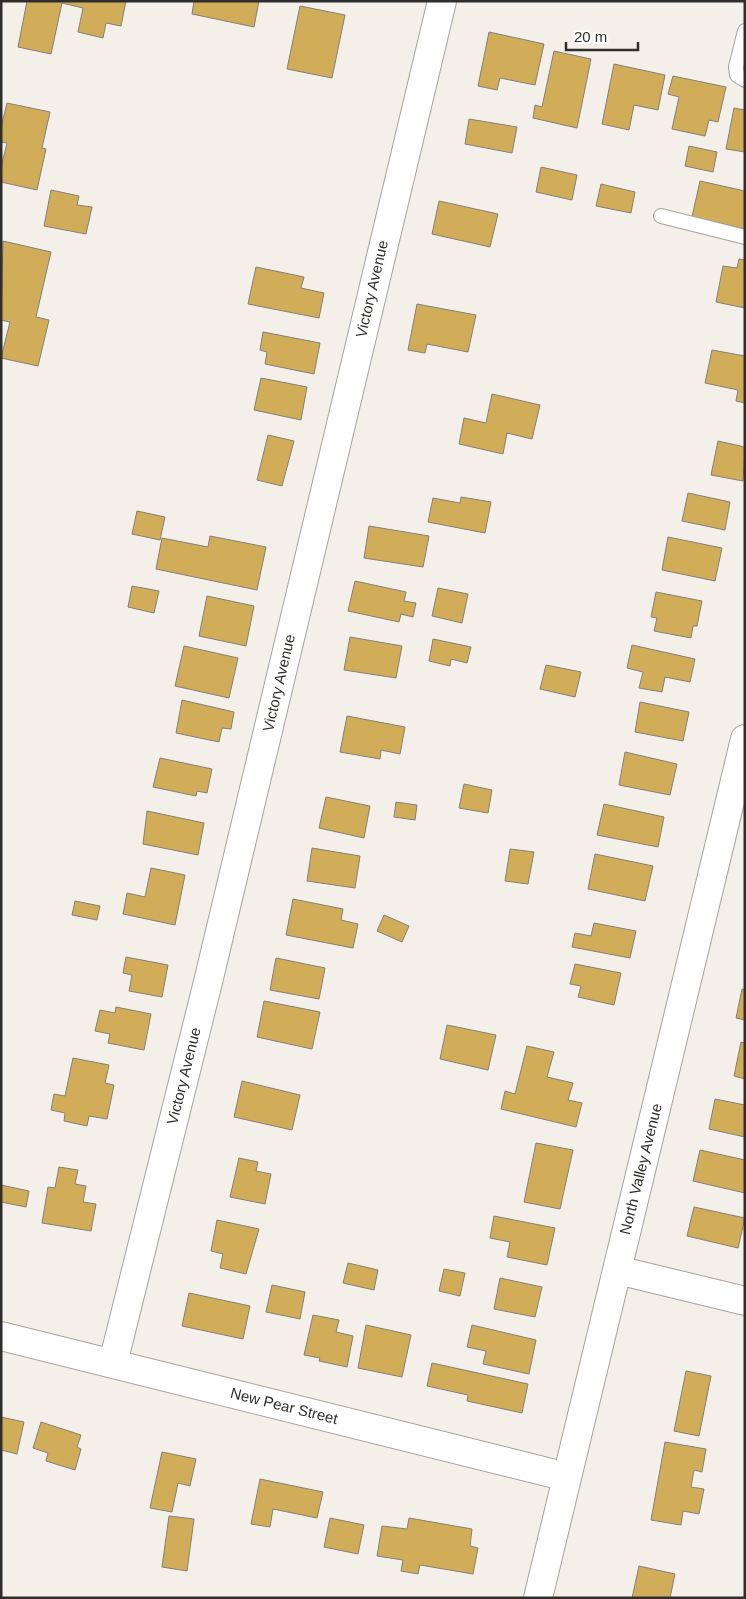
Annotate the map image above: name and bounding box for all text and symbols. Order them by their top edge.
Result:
scale bar [566,20,638,52]
text: 20 m [574,28,607,45]
street label: Victory Avenue [352,238,391,339]
street label: Victory Avenue [259,632,298,733]
street label: Victory Avenue [163,1026,204,1126]
street label: North Valley Avenue [616,1102,665,1236]
street label: New Pear Street [229,1384,340,1427]

